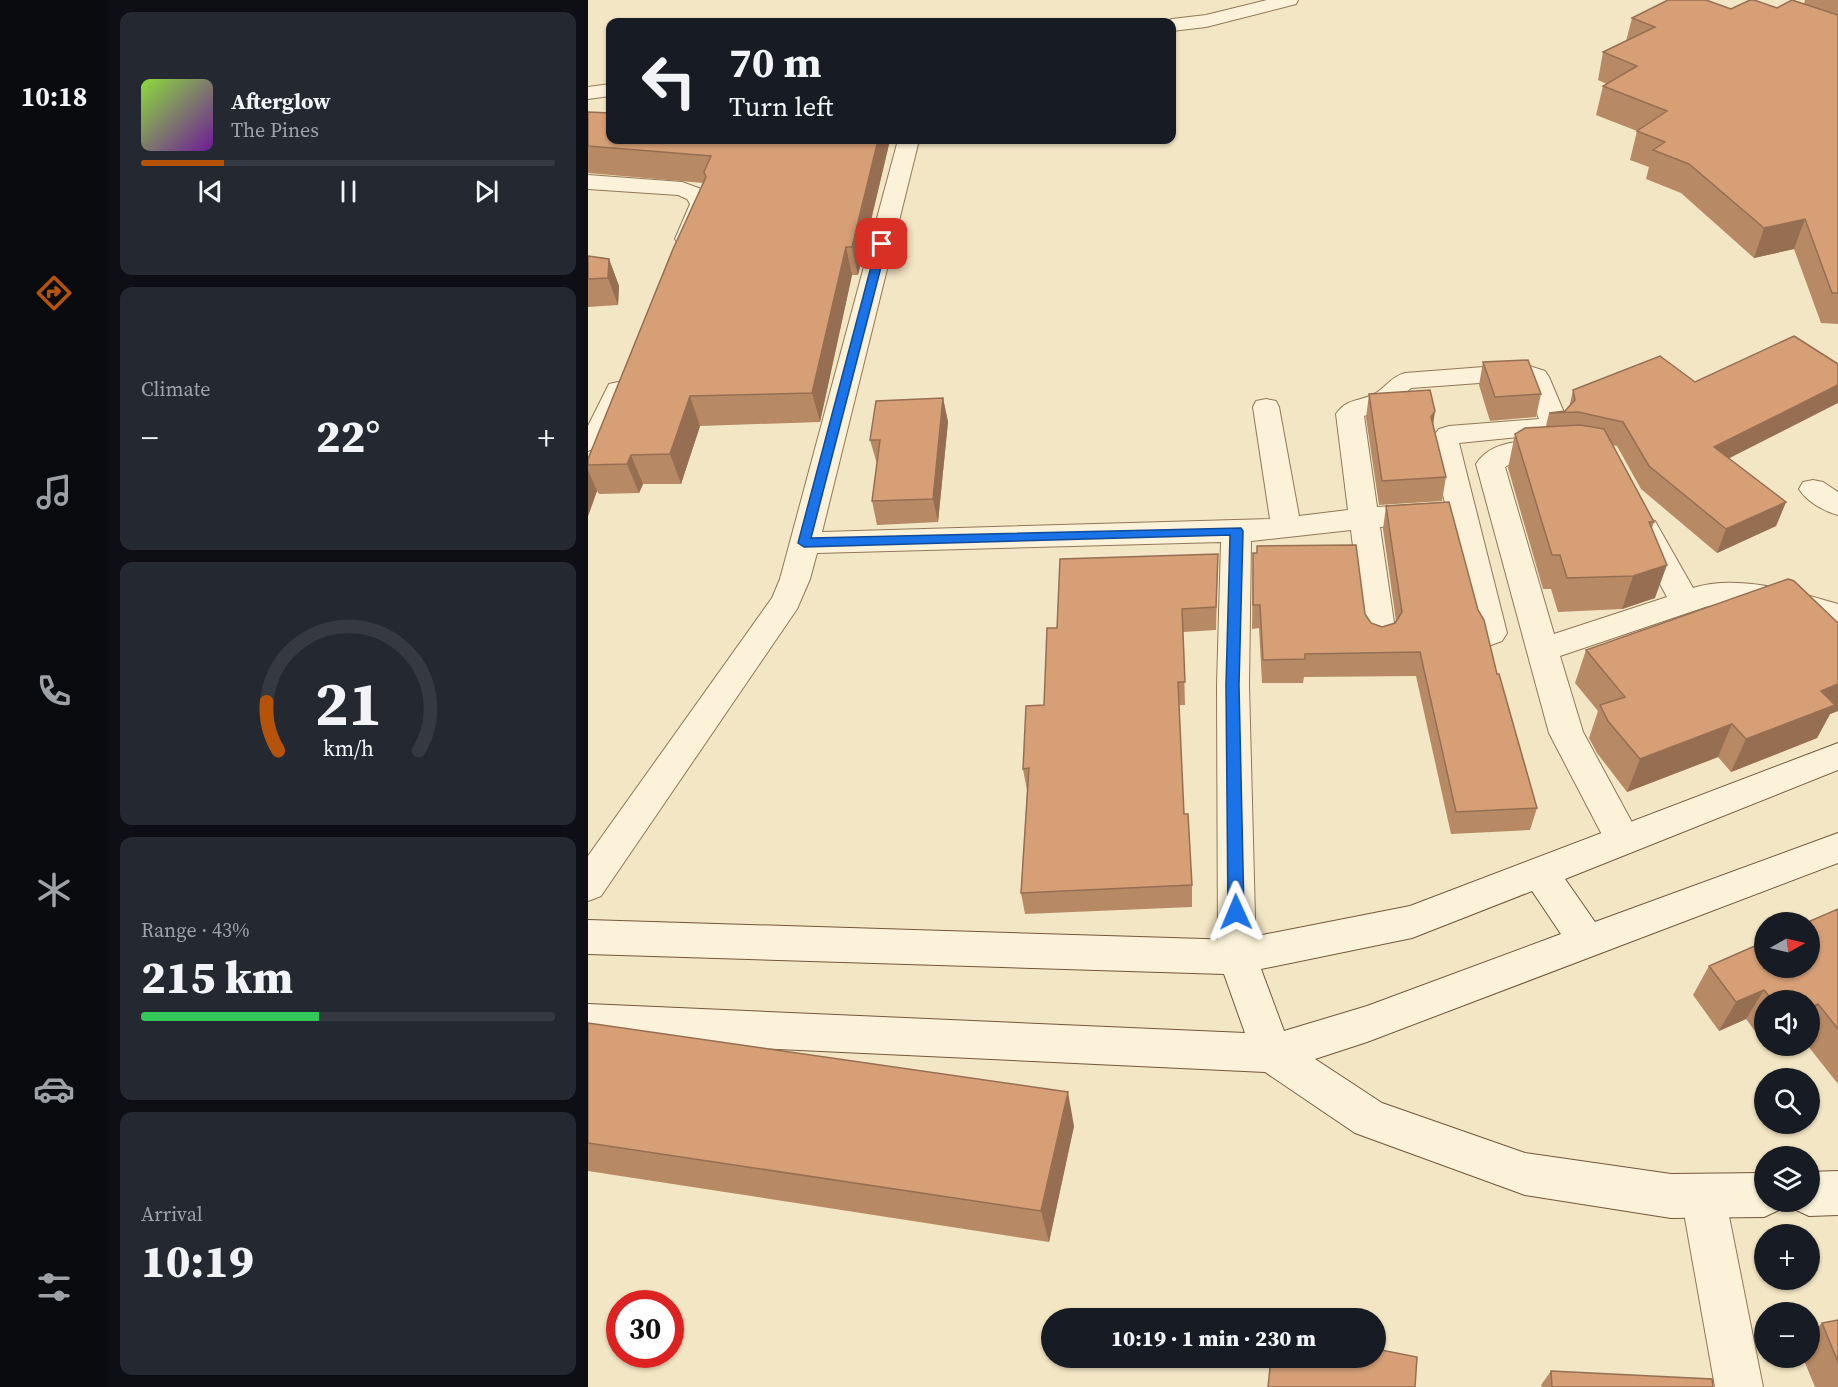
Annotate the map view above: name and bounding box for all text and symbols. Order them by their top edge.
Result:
text: 70 m [729,33,822,91]
icon: left [630,42,708,120]
text: 10:18 [21,78,87,115]
text: Afterglow [231,86,331,116]
text: Turn left [729,88,833,125]
text: The Pines [231,116,319,144]
icon: previous [194,175,227,208]
icon: pause [332,175,365,208]
icon: next [470,175,503,208]
pin [856,218,907,269]
icon: arrive [865,227,898,260]
icon: directions [33,272,75,314]
text: Climate [141,375,210,403]
text: 22° [316,405,380,467]
text: − [141,415,159,460]
text: + [537,415,555,460]
icon: music [33,471,75,513]
text: 21 [314,660,382,746]
icon: phone [33,670,75,712]
text: km/h [322,734,374,763]
icon: climate [33,869,75,911]
position arrow [1204,880,1268,944]
north arrow [1754,912,1820,978]
map controls [1754,912,1820,1368]
text: Range · 43% [141,916,250,944]
text: 215 km [141,946,293,1008]
button: sound [1754,990,1820,1056]
icon: car [33,1068,75,1110]
button: search [1754,1068,1820,1134]
button: layers [1754,1146,1820,1212]
text: Arrival [141,1200,203,1228]
button: + [1754,1224,1820,1290]
text: 10:19 [141,1230,254,1292]
icon: filters [33,1266,75,1308]
speed limit sign: 30 [606,1290,684,1368]
button: − [1754,1302,1820,1368]
text: 10:19 · 1 min · 230 m [1111,1323,1316,1353]

